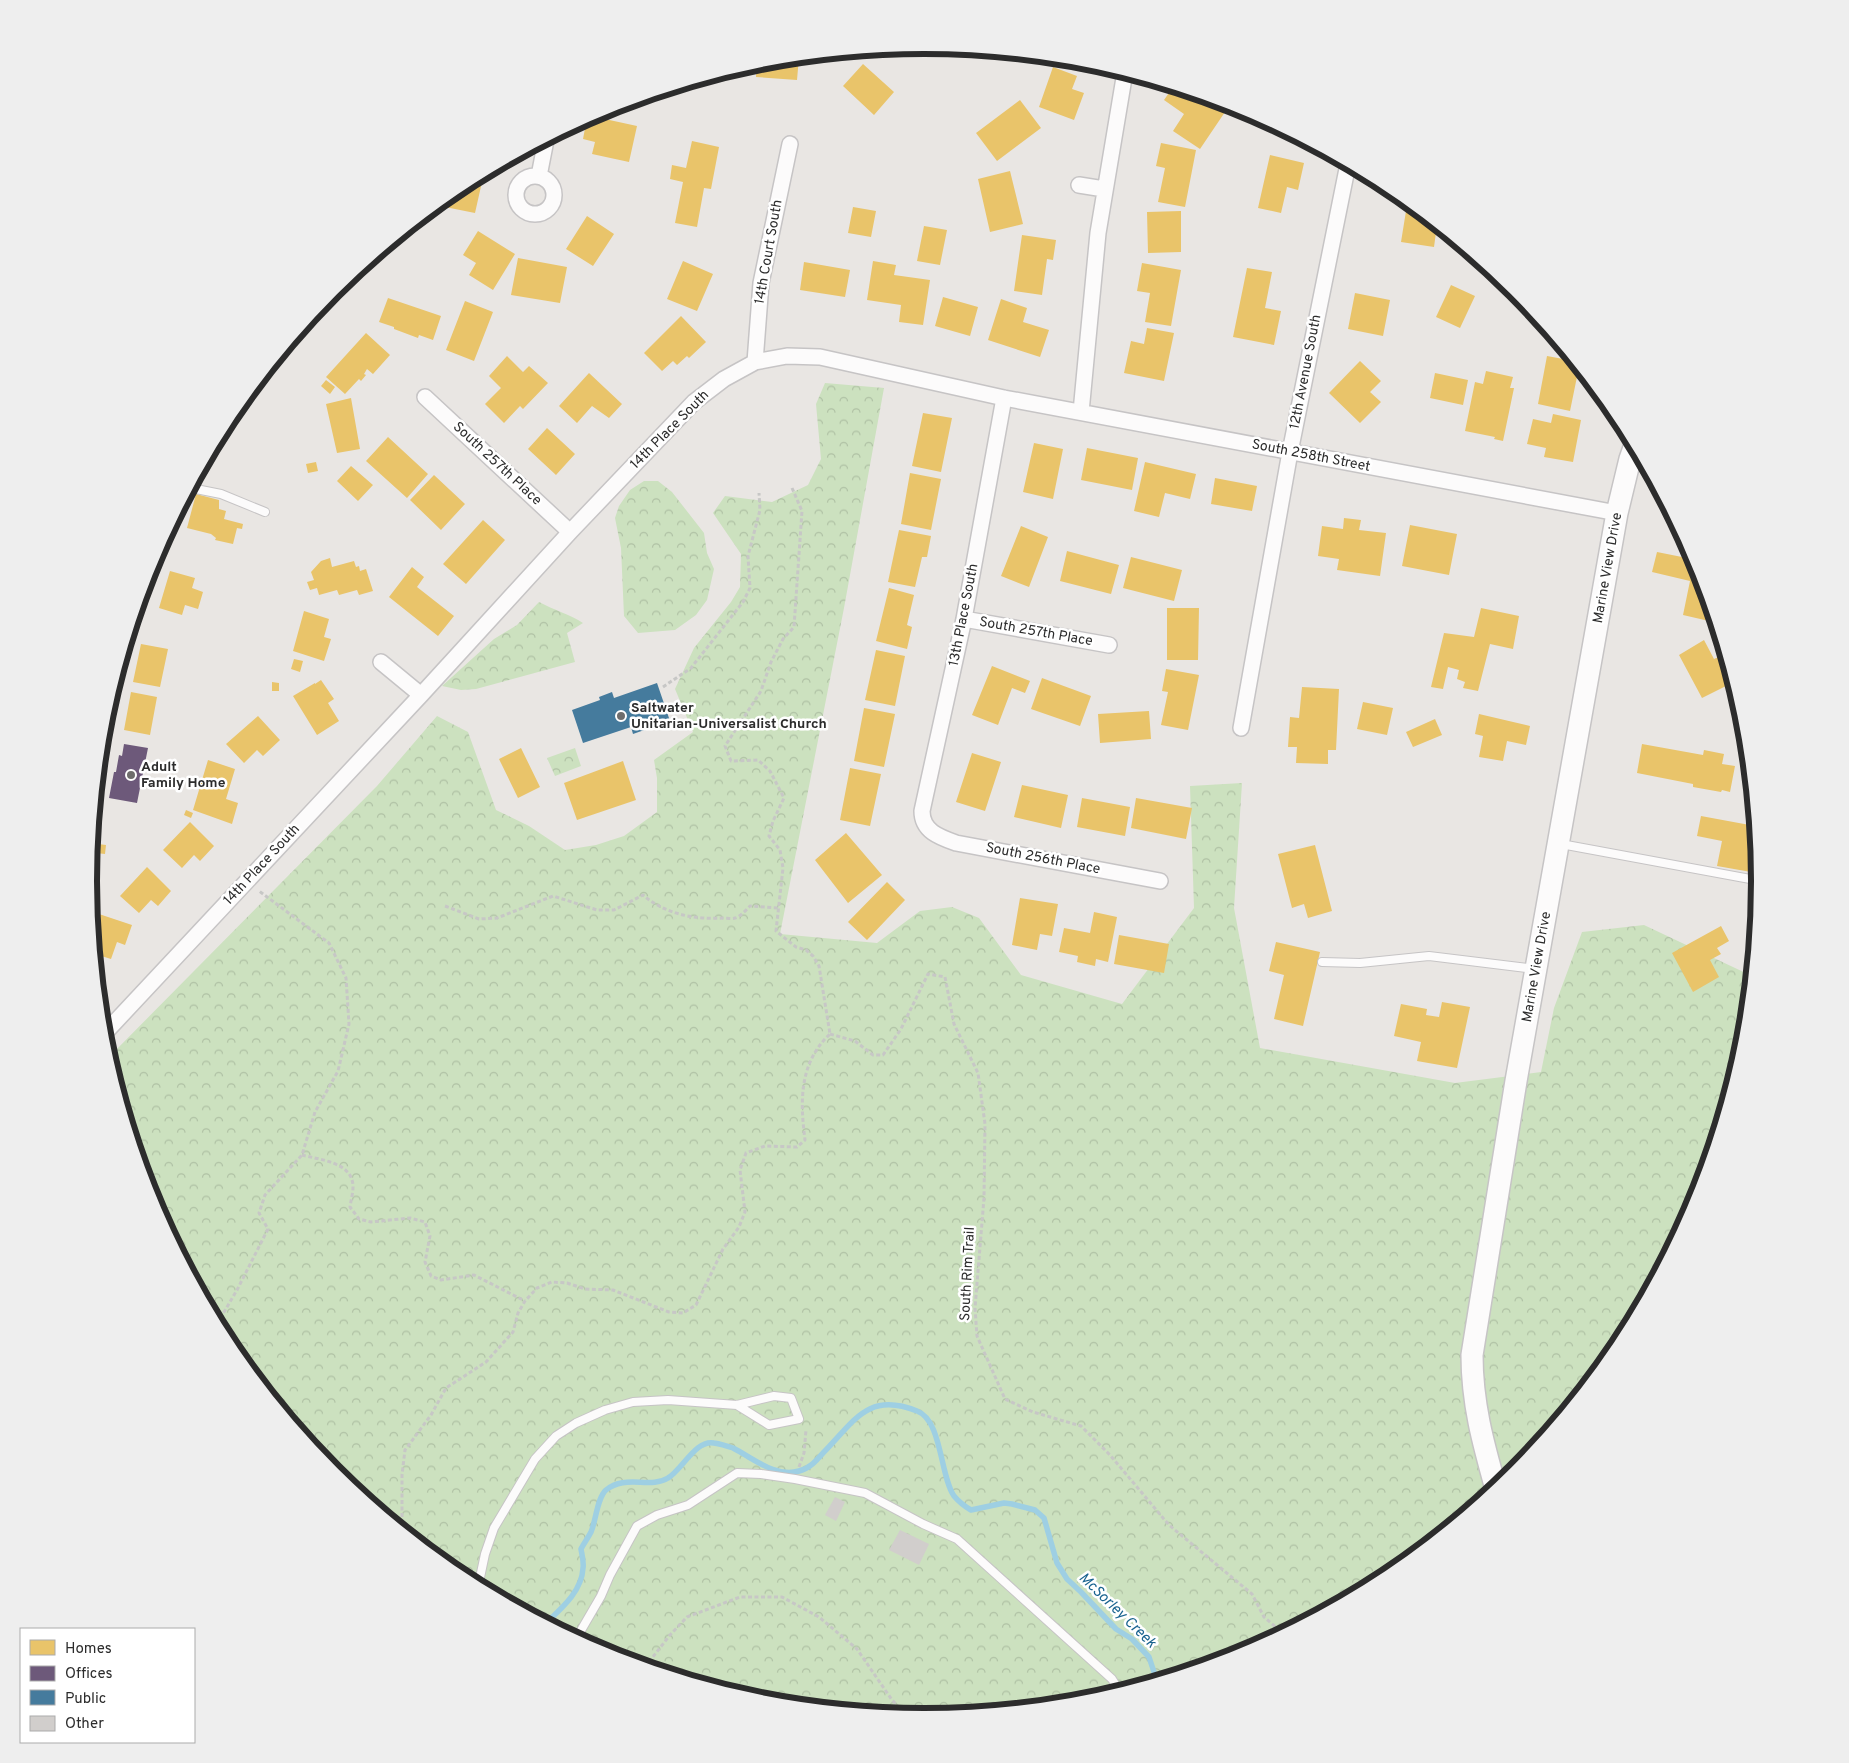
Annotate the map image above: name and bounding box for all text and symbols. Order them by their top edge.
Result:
street label: 14th Court South [751,198,787,306]
street label: 12th Avenue South [1287,313,1325,431]
street label: 14th Place South [627,387,713,473]
street label: South 257th Place [449,419,545,509]
street label: South 258th Street [1250,436,1372,476]
street label: Marine View Drive [1590,511,1626,625]
street label: 13th Place South [946,562,982,668]
street label: South 257th Place [978,614,1094,650]
place label: Saltwater Unitarian-Universalist Church [631,700,827,733]
marker: Saltwater Unitarian-Universalist Church [615,710,627,722]
place label: Adult Family Home [141,759,226,792]
marker: Adult Family Home [125,769,137,781]
street label: 14th Place South [220,821,304,909]
street label: South 256th Place [984,840,1102,878]
street label: Marine View Drive [1519,910,1555,1024]
street label: South Rim Trail [957,1227,979,1321]
water label: McSorley Creek [1074,1569,1160,1653]
legend [20,1628,195,1743]
text: Homes [65,1640,112,1659]
text: Offices [65,1665,112,1684]
text: Public [65,1690,106,1709]
text: Other [65,1715,104,1734]

